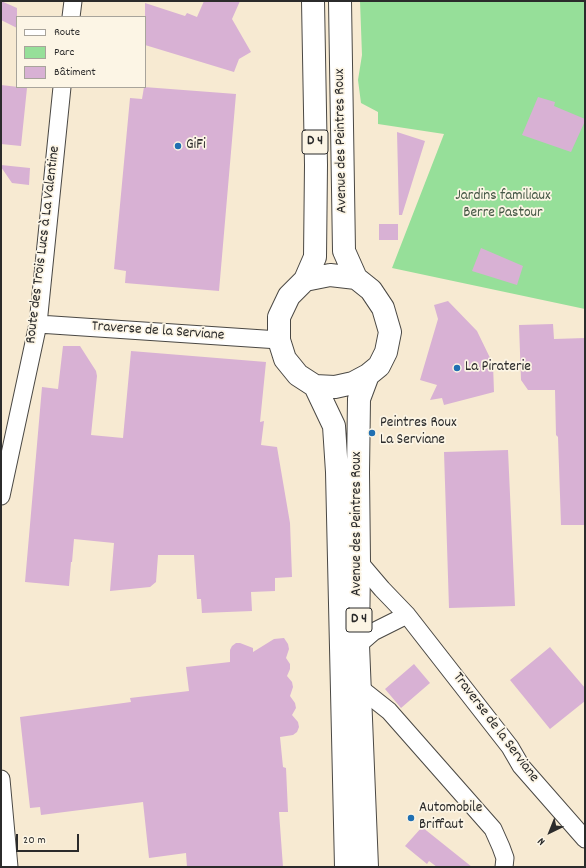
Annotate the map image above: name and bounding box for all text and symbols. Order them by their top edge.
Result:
legend [16,16,146,88]
text: Route [54,24,80,41]
text: Parc [54,44,74,61]
text: Bâtiment [54,64,96,81]
street label: Avenue des Peintres Roux [332,69,352,213]
road number: D 4 [302,130,328,154]
place label: GiFi [186,137,206,155]
marker: GiFi [173,141,183,151]
street label: Route des Trois Lucs à La Valentine [23,145,65,345]
park label: Jardins familiaux Berre Pastour [455,188,551,223]
street label: Traverse de la Serviane [91,318,225,346]
place label: La Piraterie [465,359,531,377]
marker: La Piraterie [452,363,462,373]
place label: Peintres Roux La Serviane [380,415,457,450]
marker: Peintres Roux La Serviane [367,428,377,438]
street label: Avenue des Peintres Roux [349,452,367,596]
road number: D 4 [346,608,372,632]
street label: Traverse de la Serviane [448,670,542,786]
place label: Automobile Briffaut [419,800,482,835]
north arrow [530,812,570,852]
marker: Automobile Briffaut [406,813,416,823]
scale bar [18,826,81,852]
text: 20 m [23,832,46,849]
text: N [534,833,549,848]

